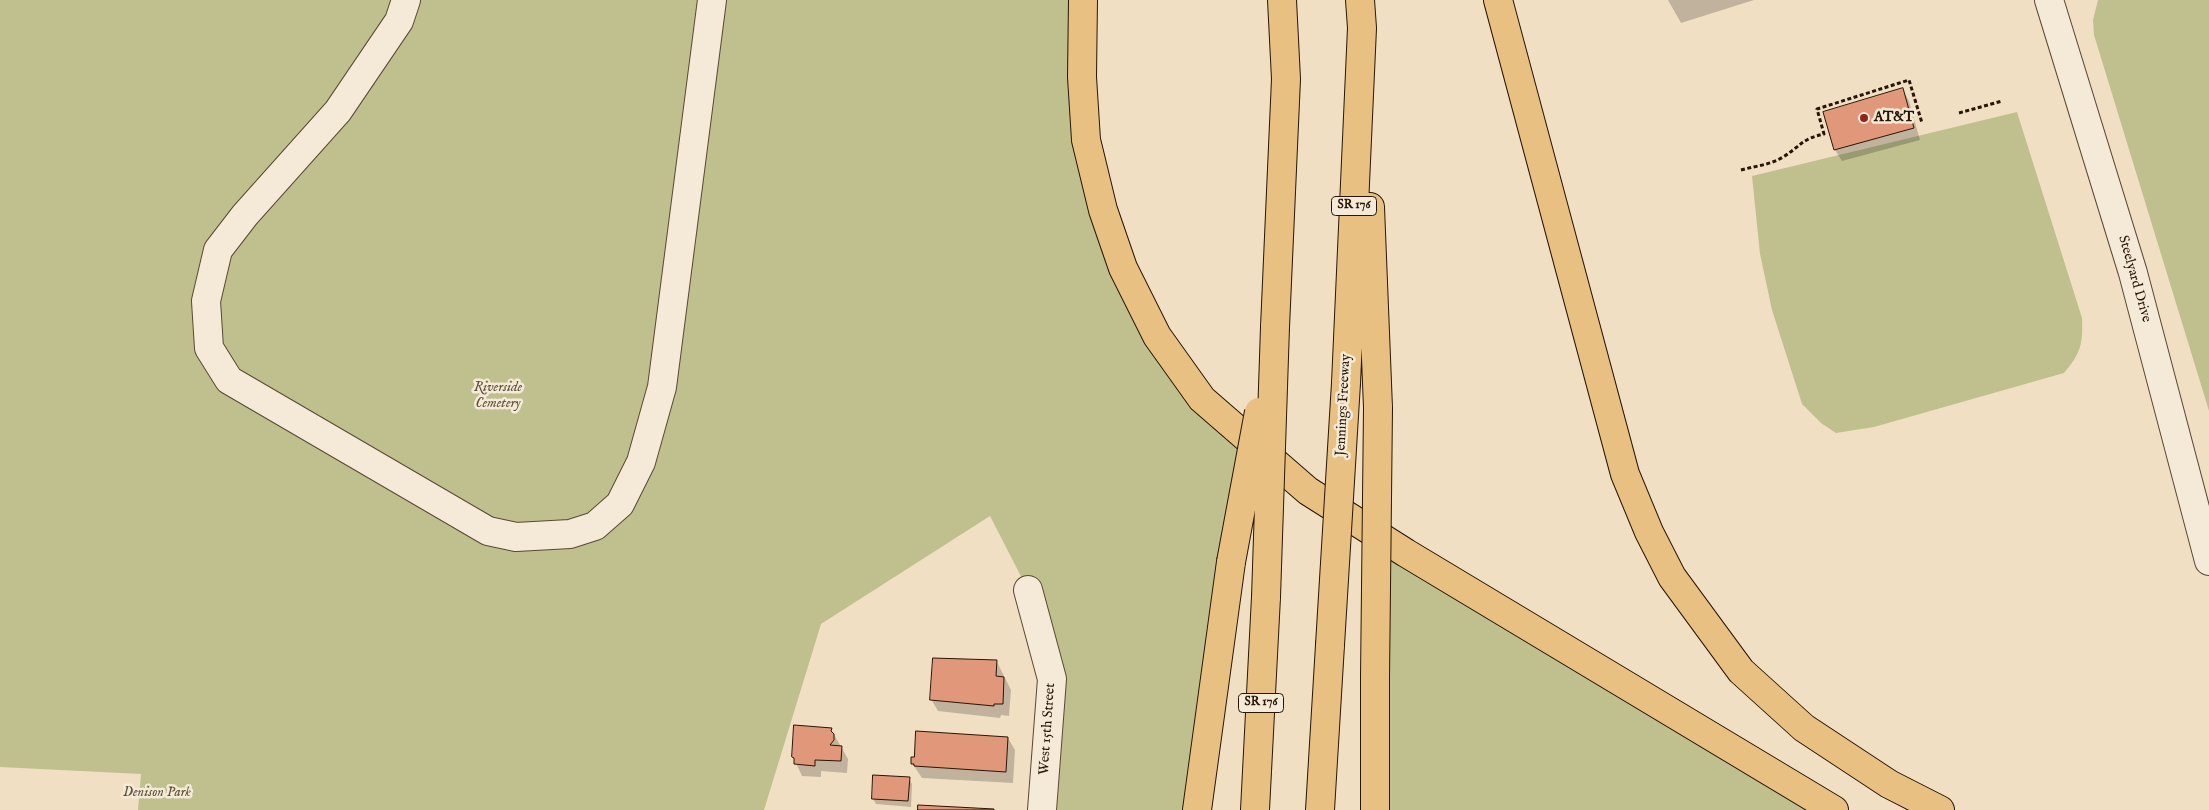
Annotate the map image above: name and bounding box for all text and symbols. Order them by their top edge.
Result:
place label: AT&T [1874,110,1914,126]
marker: AT&T [1858,112,1870,124]
road number: SR 176 [1332,197,1376,216]
street label: Steelyard Drive [2114,234,2154,324]
street label: Jennings Freeway [1333,354,1355,456]
park label: Riverside Cemetery [474,380,522,412]
street label: West 15th Street [1036,682,1060,776]
road number: SR 176 [1238,694,1284,712]
park label: Denison Park [123,785,191,801]

